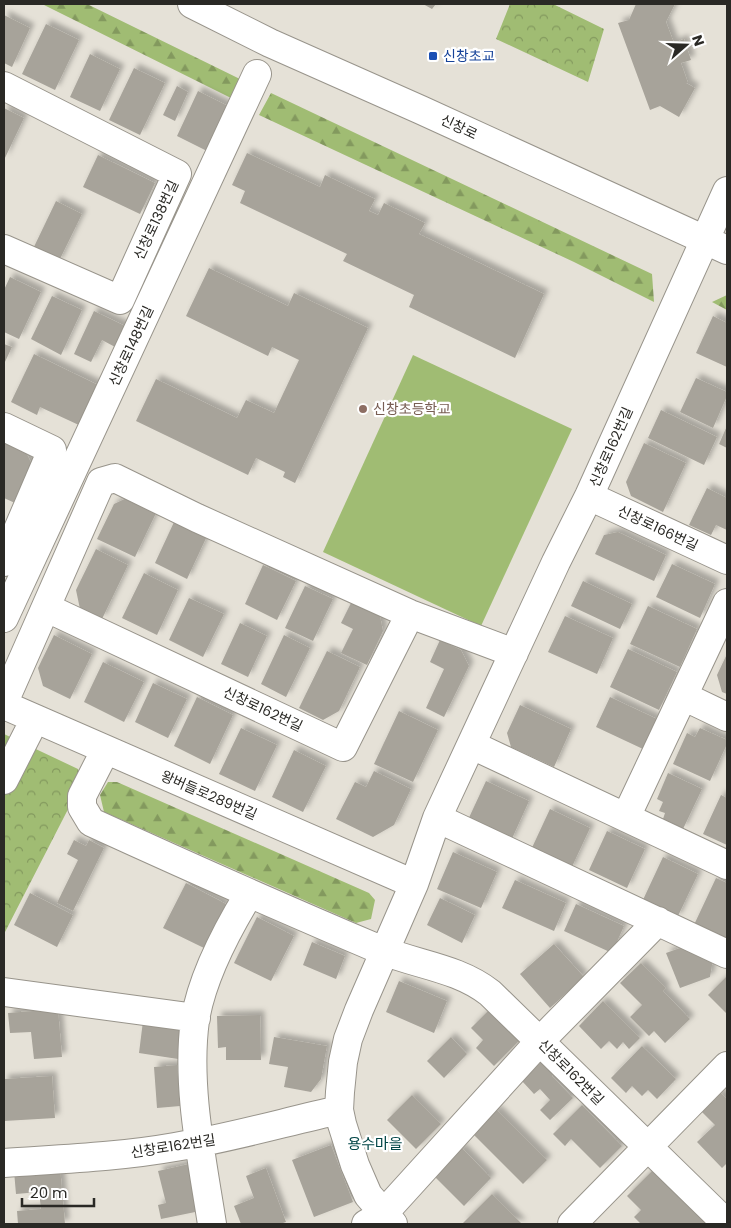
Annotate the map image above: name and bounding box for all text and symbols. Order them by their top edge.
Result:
north arrow [661,20,711,70]
text: N [687,32,709,49]
place label: 신창초교 [443,46,495,66]
marker: 신창초교 [427,50,439,62]
street label: 신창로 [437,110,481,144]
street label: 신창로138번길 [129,177,183,263]
street label: 신창로148번길 [104,303,158,389]
place label: 신창초등학교 [373,399,450,419]
marker: 신창초등학교 [357,403,369,415]
street label: 신창로162번길 [584,404,638,490]
street label: 신창로166번길 [614,501,702,555]
street label: 신창로162번길 [220,682,306,736]
street label: 왕버들로289번길 [158,766,260,824]
street label: 신창로162번길 [534,1035,608,1109]
street label: 신창로162번길 [129,1129,217,1163]
district label: 용수마을 [347,1133,403,1154]
scale bar [22,1176,95,1208]
text: 20 m [30,1182,68,1203]

